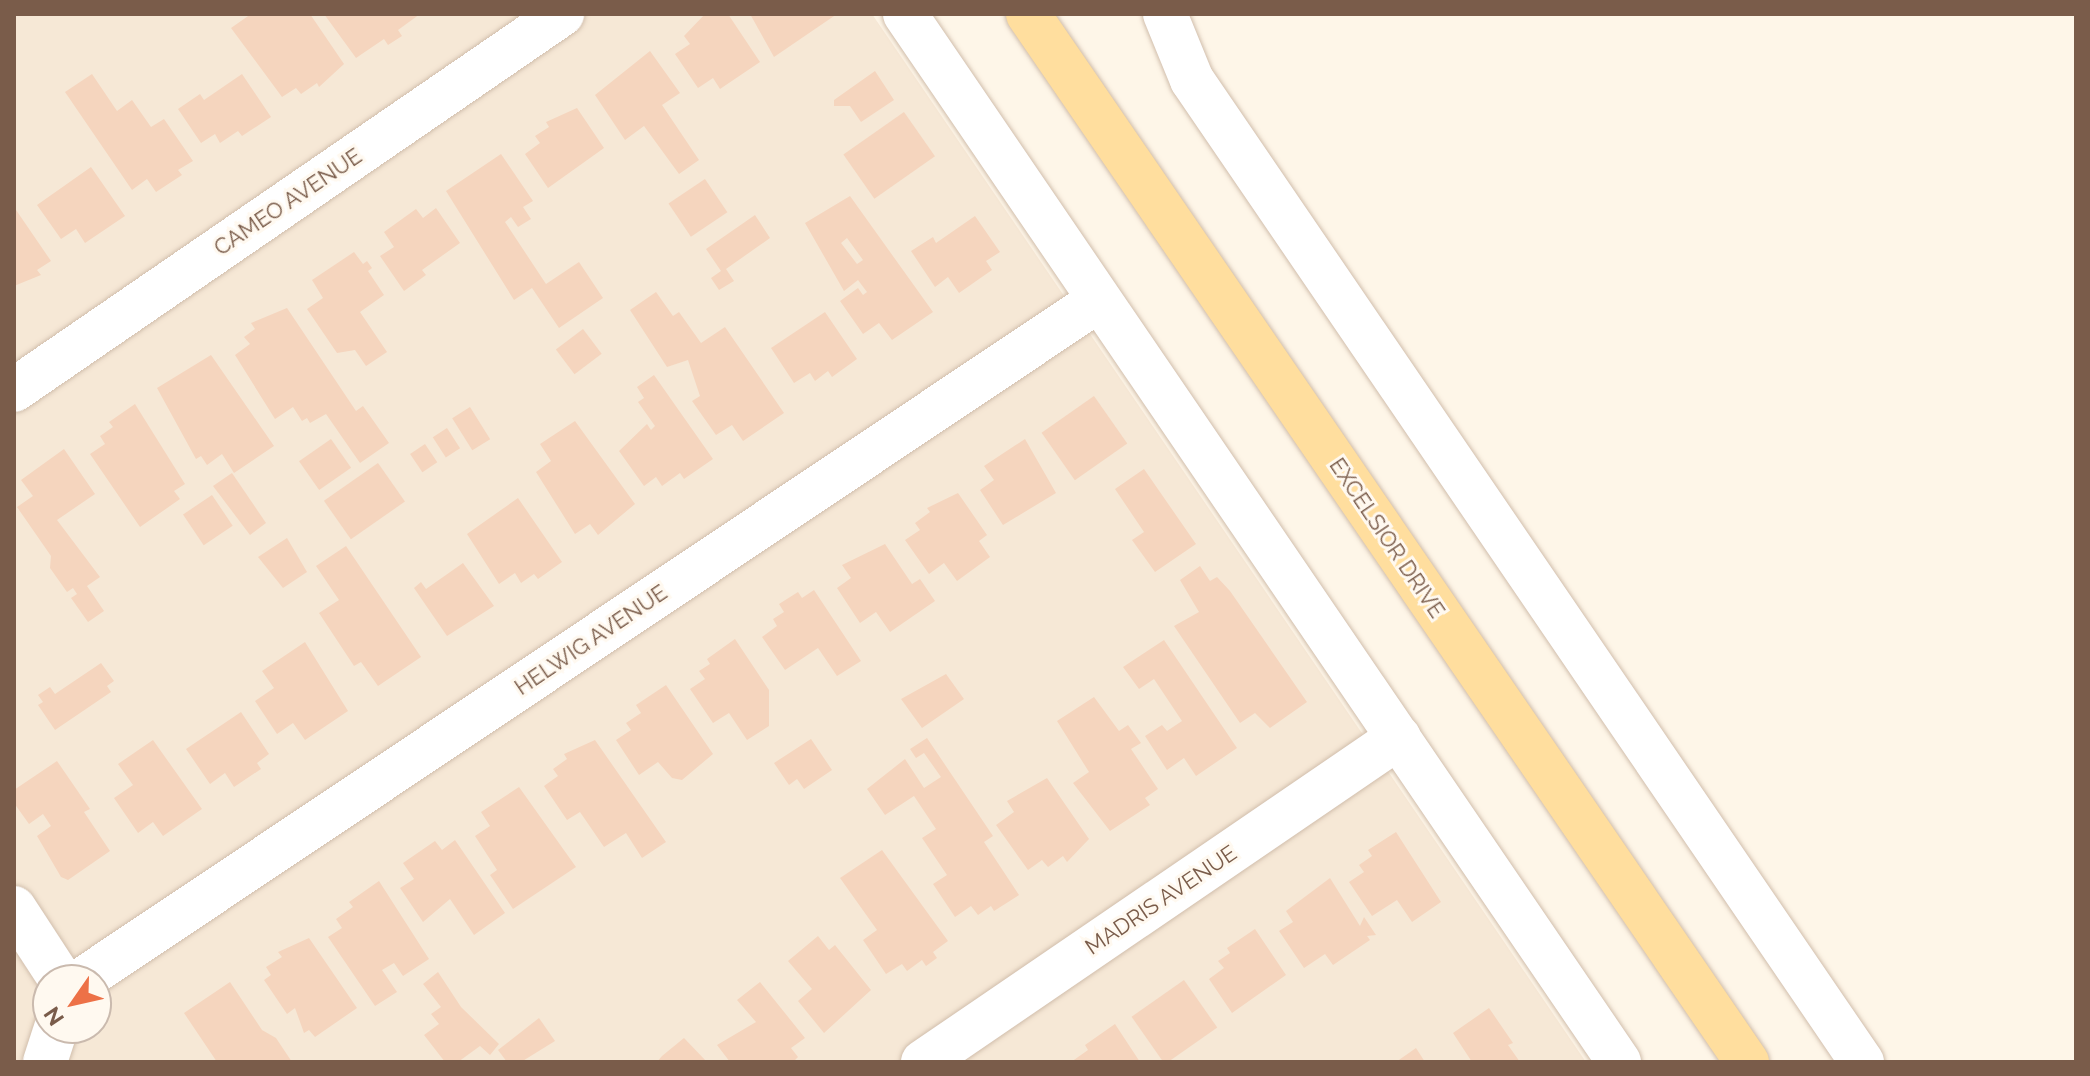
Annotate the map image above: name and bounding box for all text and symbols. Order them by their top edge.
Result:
street label: CAMEO AVENUE [209,143,367,261]
street label: EXCELSIOR DRIVE [1324,453,1450,623]
street label: HELWIG AVENUE [509,579,673,701]
street label: MADRIS AVENUE [1080,839,1242,961]
north arrow [32,964,112,1044]
text: N [38,1002,69,1031]

